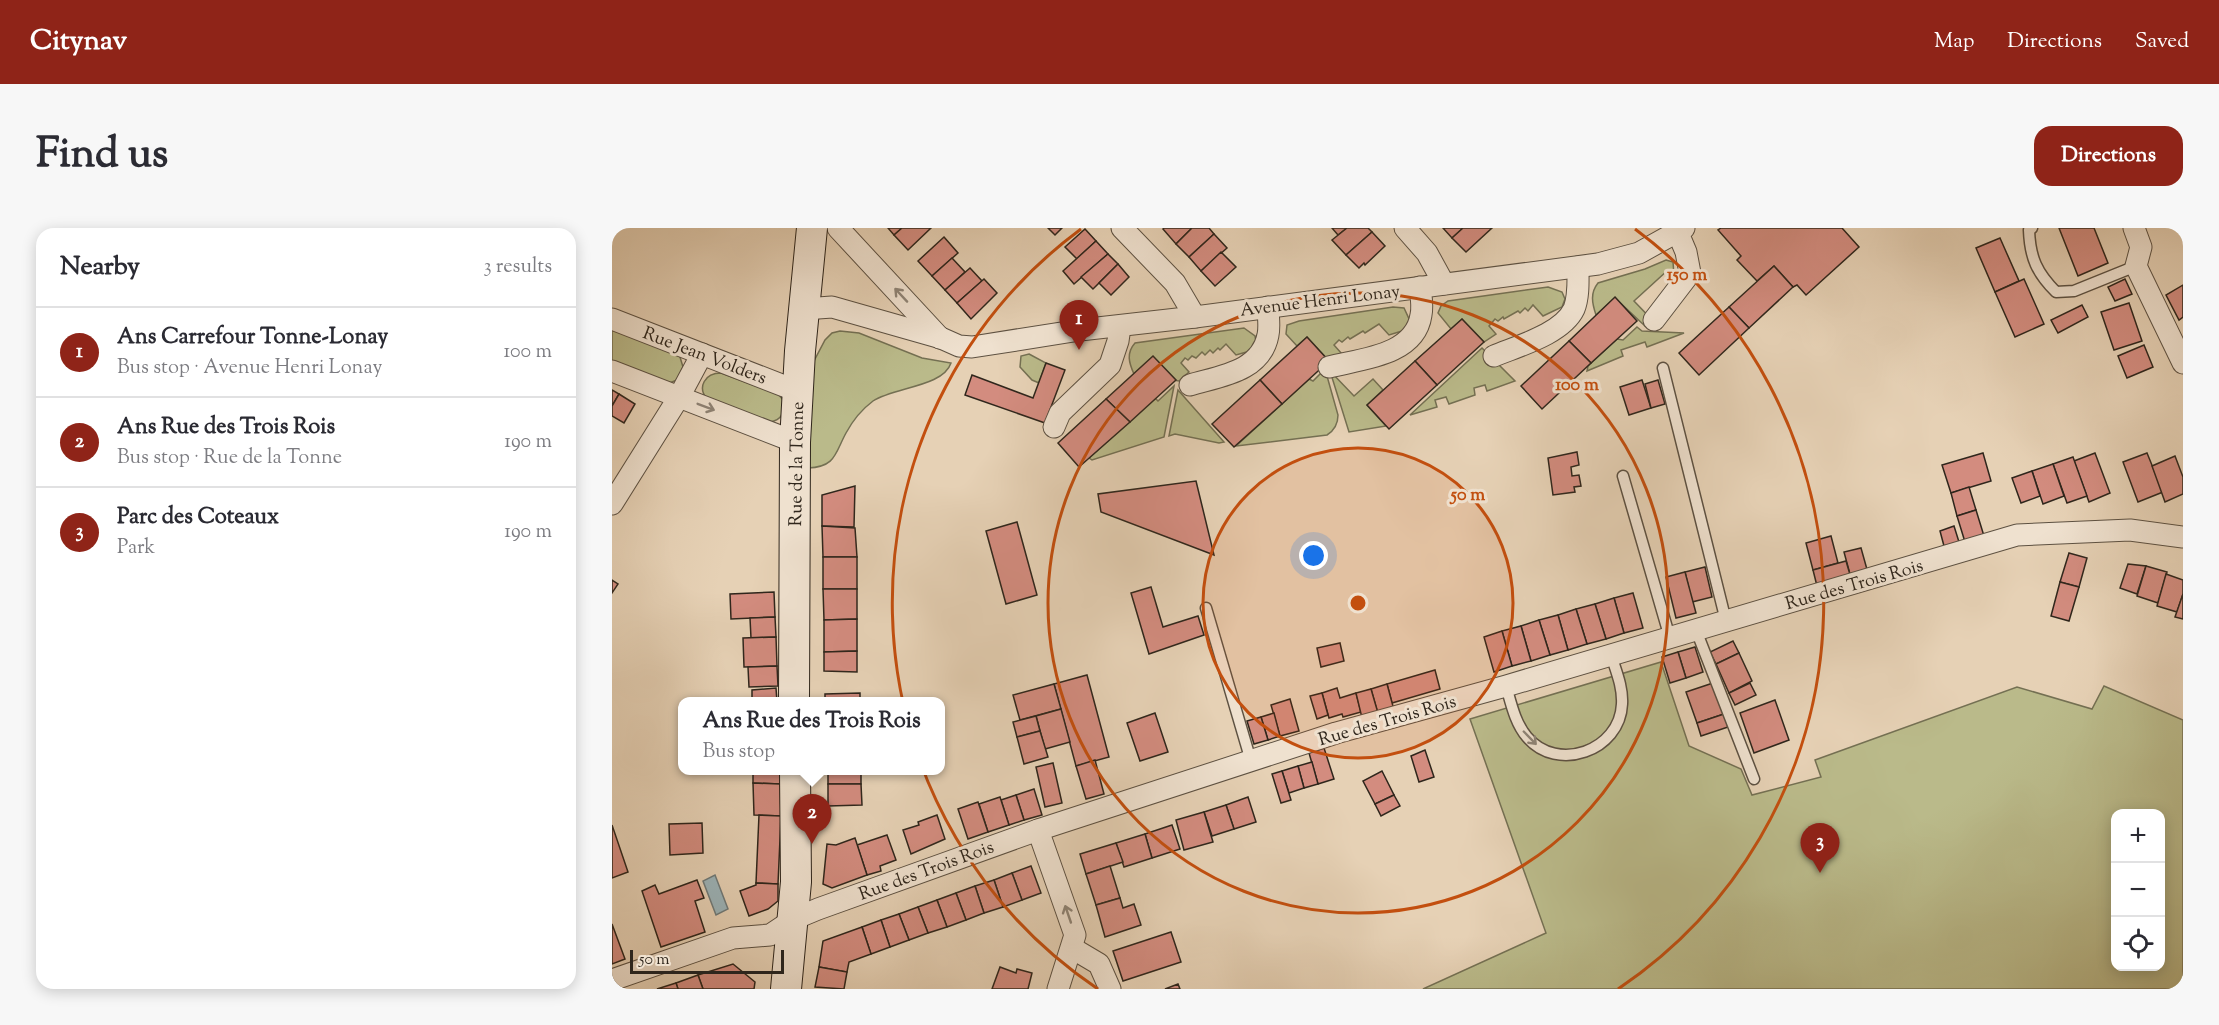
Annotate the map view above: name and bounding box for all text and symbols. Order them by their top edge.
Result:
text: Citynav [30,22,127,62]
text: Map [1934,27,1974,57]
text: Directions [2007,27,2102,57]
text: Saved [2135,27,2189,57]
text: Find us [36,126,168,186]
button: Directions [2034,126,2183,186]
text: Nearby [60,249,140,286]
text: 3 results [483,253,552,282]
text: 150 m [1667,263,1707,289]
street label: Avenue Henri Lonay [1239,279,1402,325]
one-way arrow [894,288,908,303]
pin: 1 [1060,300,1098,350]
street label: Rue Jean Volders [639,321,770,392]
text: Ans Carrefour Tonne-Lonay [117,322,388,354]
text: 1 [76,338,83,367]
text: 100 m [503,338,552,367]
text: Bus stop · Avenue Henri Lonay [117,354,382,383]
text: 100 m [1555,373,1599,399]
street label: Rue de la Tonne [784,401,812,527]
one-way arrow [696,403,714,414]
text: Ans Rue des Trois Rois [117,412,335,444]
text: 2 [75,428,84,457]
text: 190 m [504,428,552,457]
text: Bus stop · Rue de la Tonne [117,444,342,473]
text: 50 m [1449,483,1485,509]
text: Parc des Coteaux [117,502,279,534]
text: 3 [75,518,84,547]
text: 190 m [504,518,552,547]
text: Park [117,534,155,563]
your location [1299,541,1328,570]
street label: Rue des Trois Rois [1783,554,1927,618]
centre of rings [1348,593,1368,613]
street label: Rue des Trois Rois [1316,690,1460,754]
popup [678,697,945,775]
text: Ans Rue des Trois Rois [702,706,921,738]
one-way arrow [1523,731,1537,746]
text: Bus stop [702,738,775,767]
pin: 2 [792,794,832,844]
map controls [2111,809,2165,971]
button: + [2111,809,2165,863]
pin: 3 [1800,824,1840,873]
street label: Rue des Trois Rois [855,835,998,908]
button: − [2111,863,2165,917]
one-way arrow [1061,905,1072,924]
button: locate [2111,917,2165,971]
scale bar [630,947,784,974]
text: 50 m [639,949,670,972]

